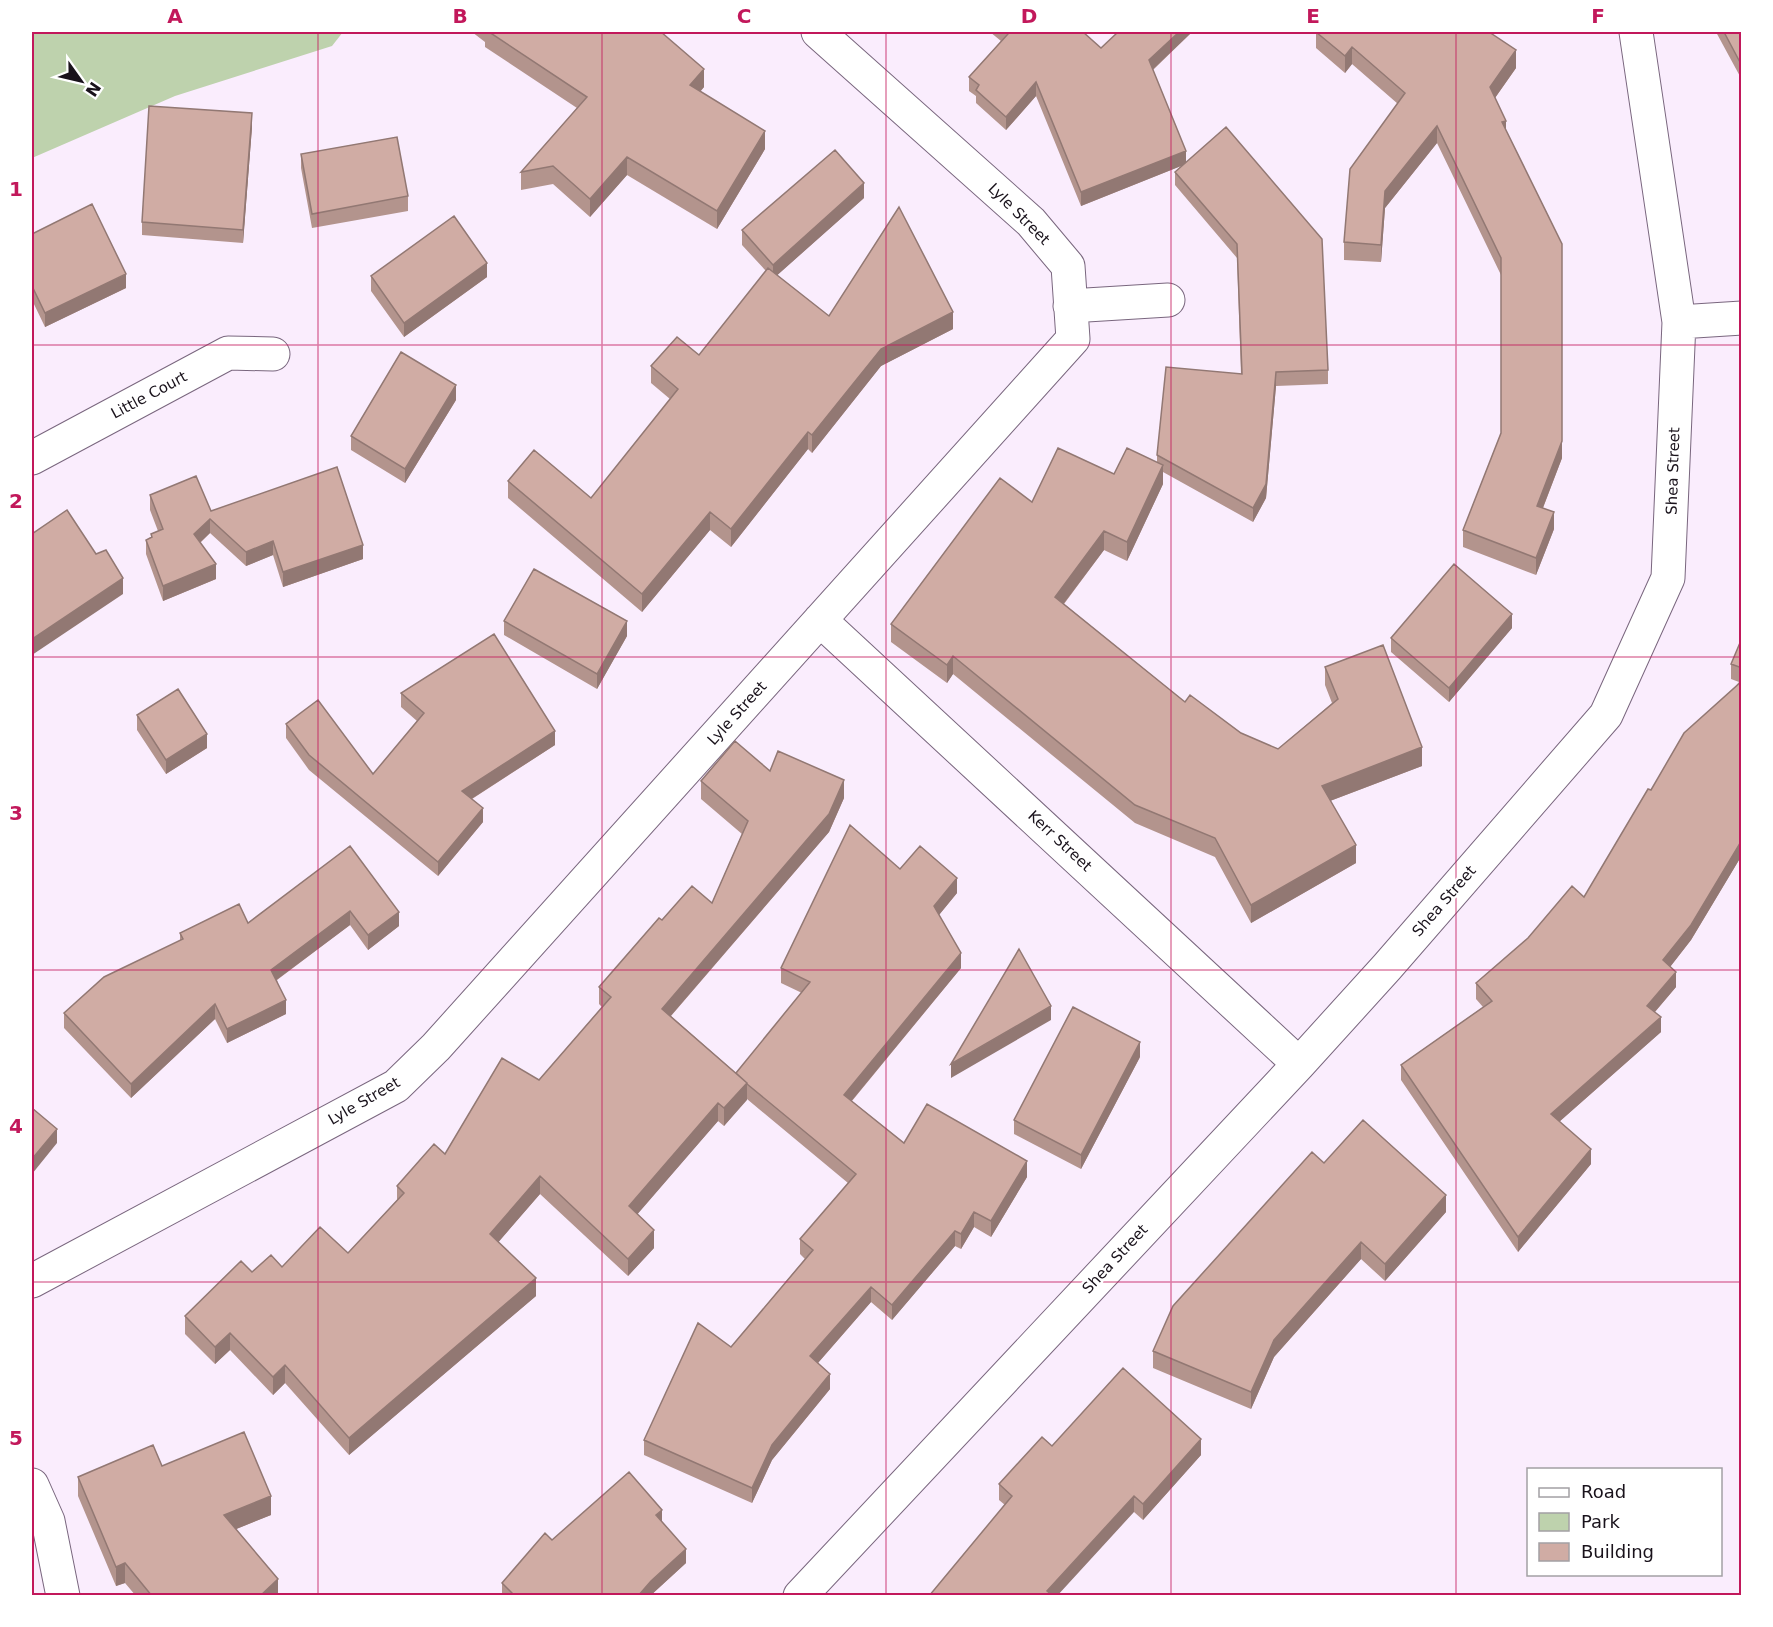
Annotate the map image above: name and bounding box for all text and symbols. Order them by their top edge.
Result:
text: A [167,4,183,28]
text: B [452,4,468,28]
text: C [737,4,751,28]
text: D [1021,4,1037,28]
text: E [1306,4,1320,28]
text: F [1591,4,1605,28]
north arrow [51,51,111,111]
text: N [81,78,105,100]
text: 1 [9,177,23,201]
street label: Lyle Street [984,179,1054,249]
street label: Little Court [108,367,190,423]
street label: Shea Street [1662,427,1684,515]
text: 2 [9,489,23,513]
street label: Lyle Street [704,677,770,749]
text: 3 [9,801,23,825]
street label: Kerr Street [1024,807,1096,875]
street label: Shea Street [1408,862,1480,940]
street label: Lyle Street [325,1073,403,1129]
text: 4 [9,1114,23,1138]
street label: Shea Street [1078,1221,1152,1297]
text: 5 [9,1426,23,1450]
legend [1527,1468,1722,1576]
text: Road [1581,1481,1626,1502]
text: Park [1581,1511,1620,1532]
text: Building [1581,1541,1654,1562]

